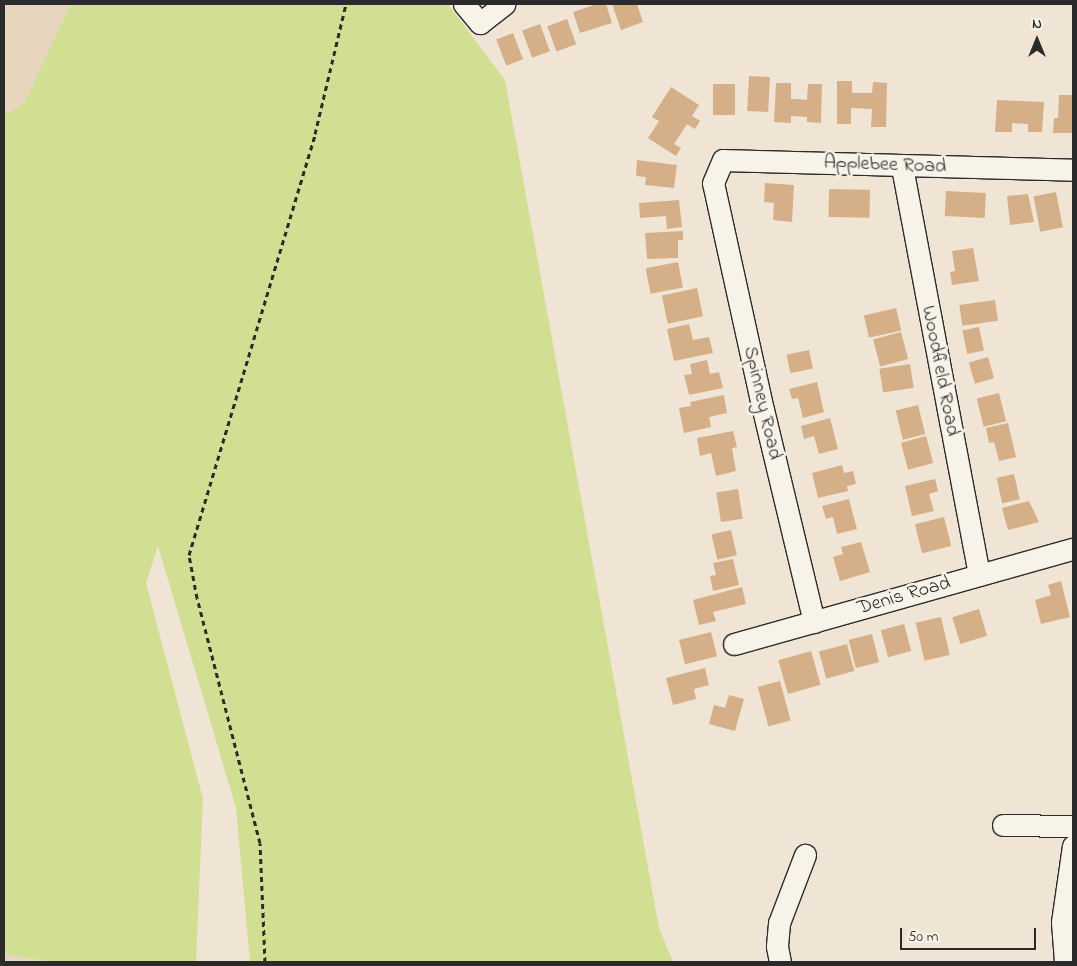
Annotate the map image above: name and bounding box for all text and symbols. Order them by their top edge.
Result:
text: N [1032,14,1042,35]
north arrow [1012,15,1062,65]
street label: Applebee Road [823,151,947,179]
street label: Woodfield Road [916,304,964,438]
street label: Spinney Road [737,344,787,462]
street label: Denis Road [855,571,953,621]
scale bar [902,918,1038,950]
text: 50 m [908,926,938,948]

